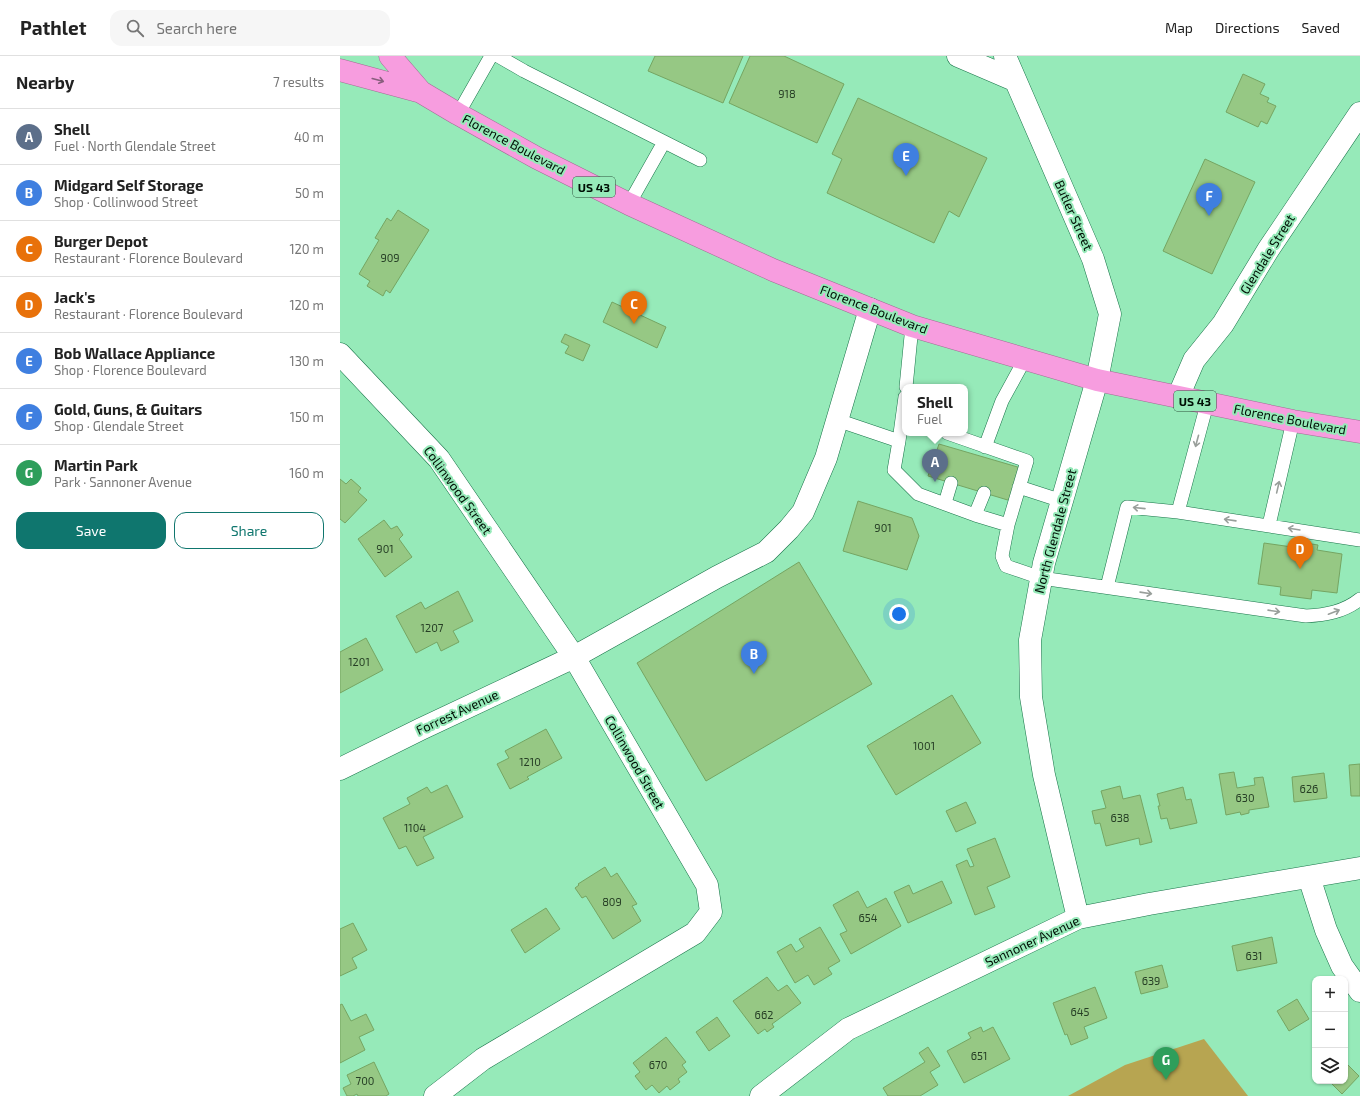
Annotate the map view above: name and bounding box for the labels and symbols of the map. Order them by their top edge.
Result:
one-way arrow [371,77,384,84]
house number: 918 [778,87,796,100]
street label: Florence Boulevard [460,110,568,178]
pin: E [893,143,919,176]
road number: US 43 [573,177,615,197]
street label: Butler Street [1051,177,1097,253]
pin: F [1196,183,1222,216]
street label: Glendale Street [1236,211,1298,297]
house number: 909 [380,251,400,264]
street label: Florence Boulevard [818,281,930,337]
pin: C [621,291,647,324]
road number: US 43 [1174,391,1216,411]
street label: Florence Boulevard [1232,400,1348,438]
one-way arrow [1193,434,1200,447]
street label: Collinwood Street [421,443,495,537]
pin: A [922,449,948,482]
street label: North Glendale Street [1031,467,1079,595]
one-way arrow [1274,481,1282,494]
one-way arrow [1133,504,1146,512]
one-way arrow [1224,516,1237,524]
house number: 901 [874,521,892,534]
one-way arrow [1288,525,1301,533]
pin: D [1287,536,1313,569]
house number: 901 [376,542,394,555]
one-way arrow [1139,589,1152,597]
your location [889,604,909,624]
one-way arrow [1268,607,1281,615]
one-way arrow [1328,608,1340,615]
house number: 1207 [421,621,444,634]
pin: B [741,641,767,674]
house number: 1201 [348,655,370,668]
street label: Forrest Avenue [413,686,501,738]
street label: Collinwood Street [602,712,668,812]
house number: 1001 [913,739,935,752]
house number: 1210 [519,755,541,768]
house number: 626 [1300,782,1318,795]
house number: 630 [1235,791,1255,804]
house number: 638 [1110,811,1130,824]
house number: 1104 [404,821,426,834]
house number: 809 [602,895,622,908]
house number: 654 [859,911,878,924]
street label: Sannoner Avenue [982,912,1082,970]
house number: 631 [1246,949,1262,962]
house number: 639 [1142,974,1160,987]
house number: 645 [1071,1005,1090,1018]
house number: 662 [755,1008,773,1021]
pin: G [1153,1047,1179,1080]
house number: 651 [971,1049,987,1062]
house number: 670 [649,1058,667,1071]
house number: 700 [356,1074,374,1087]

